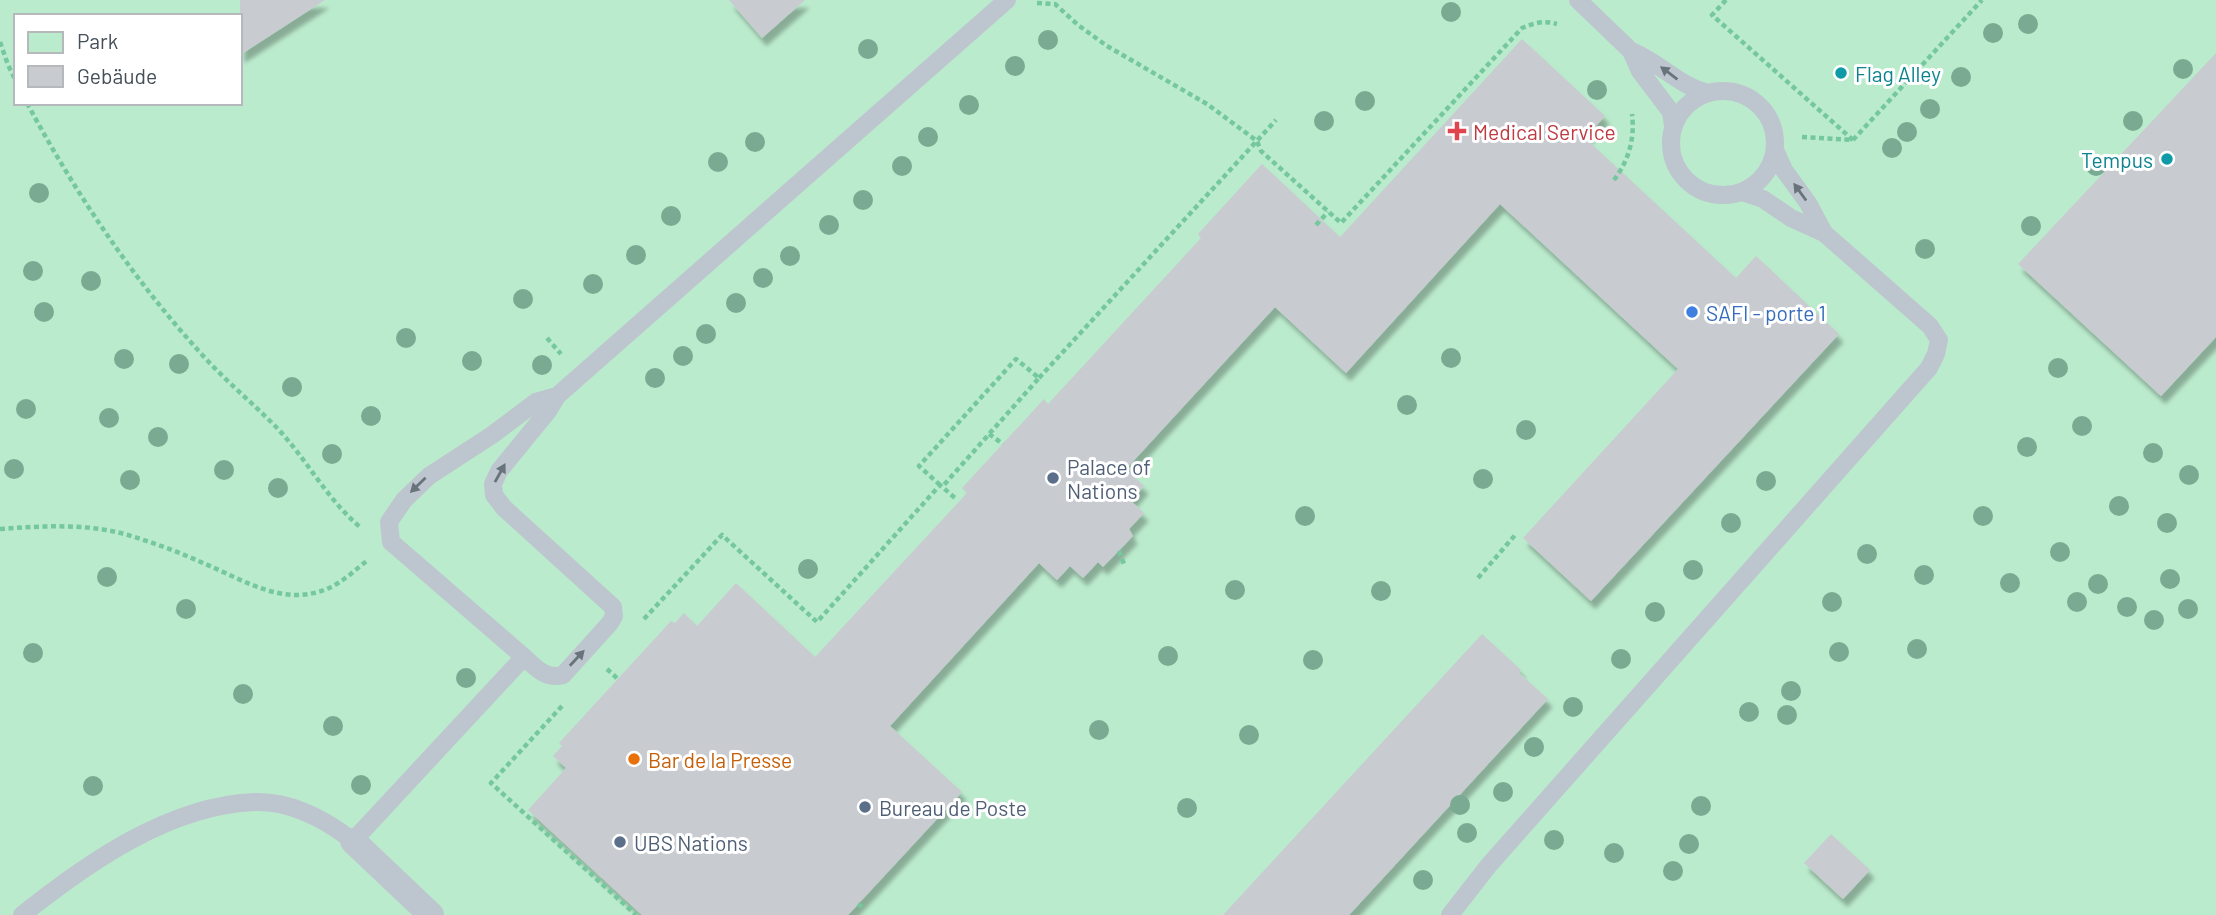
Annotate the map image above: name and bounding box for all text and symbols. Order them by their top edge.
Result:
legend [14,14,242,105]
text: Park [77,28,118,53]
place label: Flag Alley [1855,61,1941,86]
text: Gebäude [77,63,157,88]
marker: Flag Alley [1833,65,1849,81]
one-way arrow [1660,67,1678,81]
place label: Medical Service [1473,119,1616,144]
marker: Medical Service [1447,121,1467,141]
place label: Tempus [2081,147,2153,172]
marker: Tempus [2159,151,2175,167]
one-way arrow [1793,183,1807,201]
place label: SAFI - porte 1 [1706,300,1826,325]
marker: SAFI - porte 1 [1684,304,1700,320]
place label: Palace of Nations [1067,454,1151,503]
one-way arrow [494,463,506,482]
marker: Palace of Nations [1045,470,1061,486]
one-way arrow [410,477,427,494]
one-way arrow [569,650,585,667]
place label: Bar de la Presse [648,747,792,772]
marker: Bar de la Presse [626,751,642,767]
place label: Bureau de Poste [879,795,1027,820]
marker: Bureau de Poste [857,799,873,815]
place label: UBS Nations [634,830,748,855]
marker: UBS Nations [612,834,628,850]

